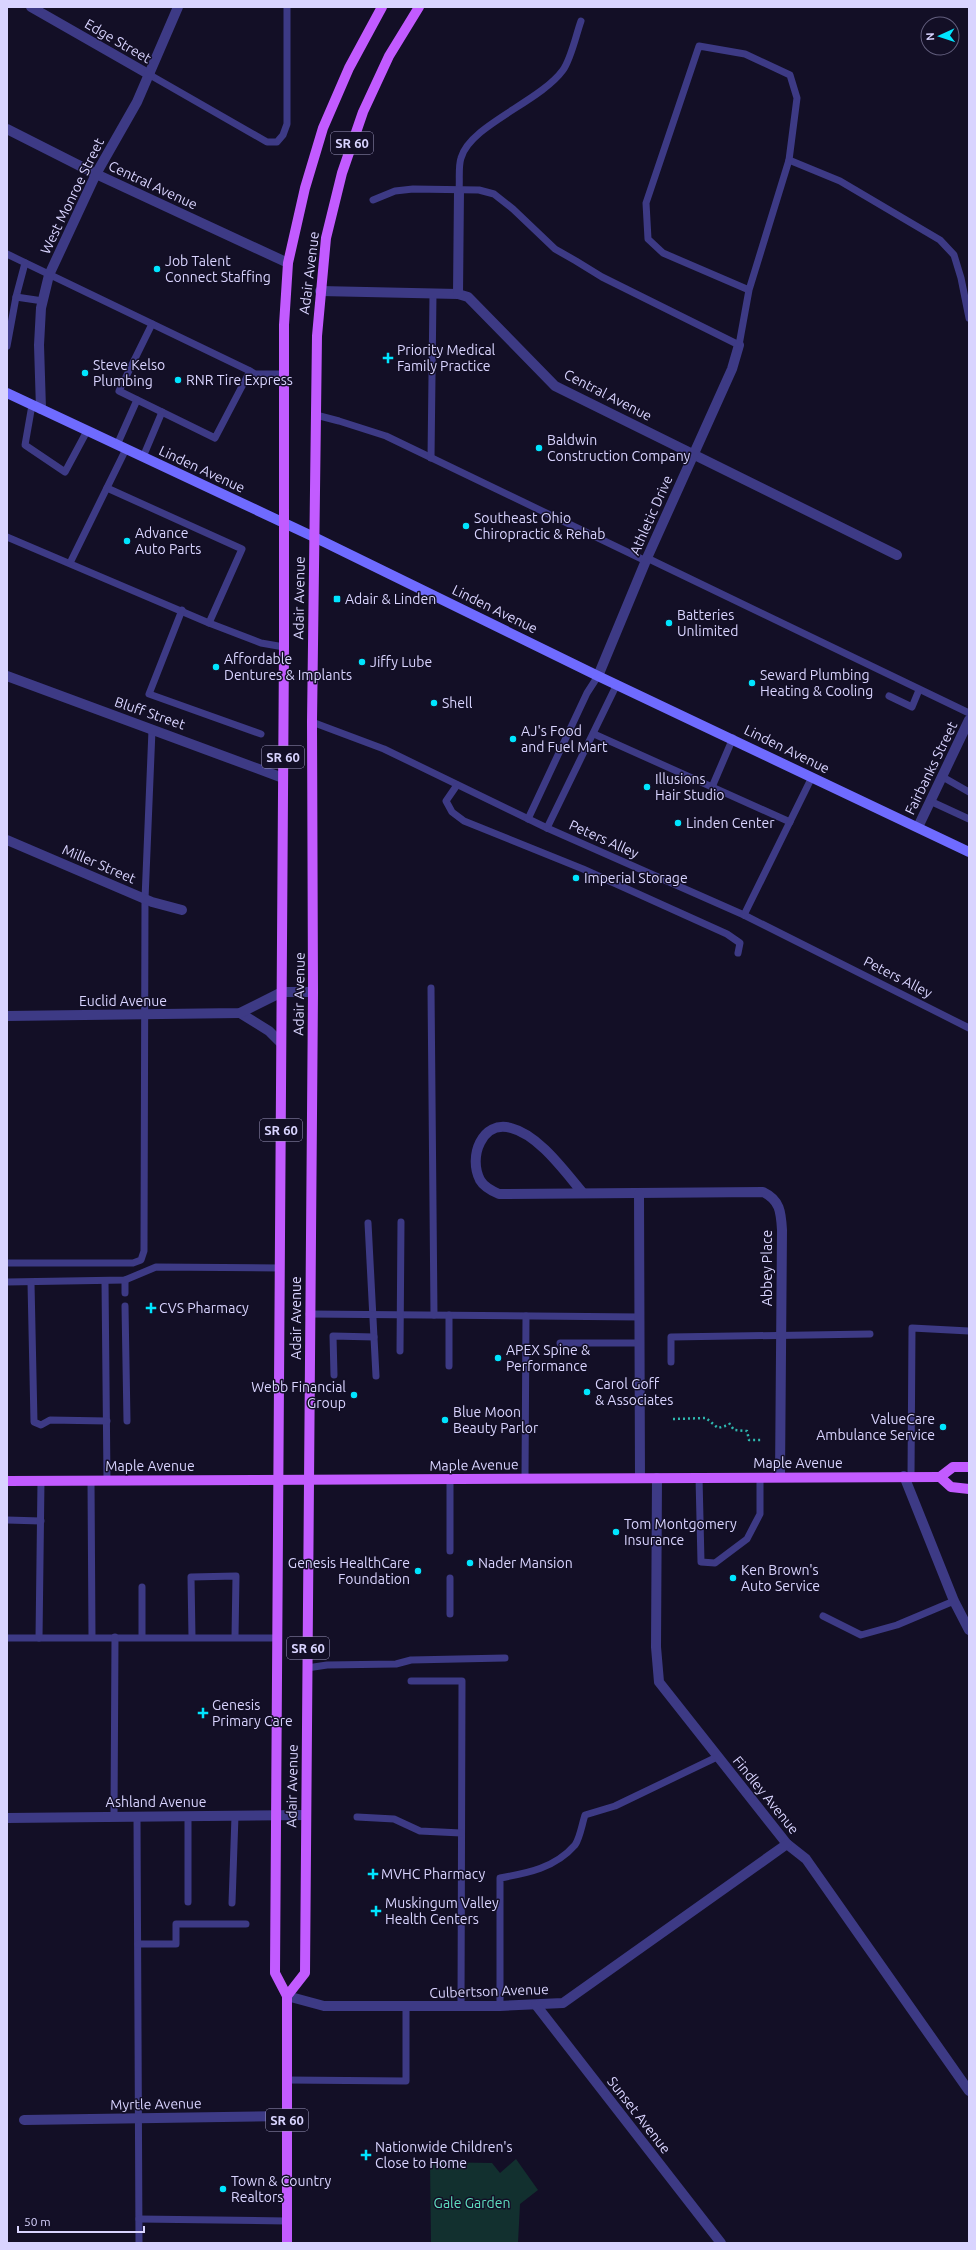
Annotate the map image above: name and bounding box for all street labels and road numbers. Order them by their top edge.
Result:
street label: Edge Street [82,16,154,67]
road number: SR 60 [331,132,373,154]
street label: West Monroe Street [37,135,107,257]
street label: Central Avenue [106,157,200,213]
street label: Adair Avenue [296,231,322,315]
street label: Central Avenue [561,366,655,424]
street label: Linden Avenue [157,442,247,496]
street label: Athletic Drive [626,473,676,557]
street label: Adair Avenue [290,556,308,640]
street label: Linden Avenue [450,581,540,637]
street label: Bluff Street [113,693,188,733]
street label: Fairbanks Street [902,718,961,817]
street label: Linden Avenue [742,721,832,777]
road number: SR 60 [262,746,304,768]
street label: Peters Alley [567,817,642,862]
street label: Miller Street [60,841,139,887]
street label: Adair Avenue [290,952,308,1036]
street label: Peters Alley [861,953,935,1001]
street label: Euclid Avenue [79,993,167,1009]
road number: SR 60 [260,1119,302,1141]
street label: Abbey Place [759,1230,775,1306]
street label: Adair Avenue [288,1276,304,1360]
street label: Maple Avenue [753,1455,843,1471]
street label: Maple Avenue [429,1456,519,1474]
street label: Maple Avenue [105,1458,195,1474]
road number: SR 60 [287,1637,329,1659]
street label: Adair Avenue [283,1744,301,1828]
street label: Findley Avenue [730,1753,802,1837]
street label: Ashland Avenue [106,1794,206,1810]
street label: Culbertson Avenue [429,1981,549,2001]
street label: Sunset Avenue [604,2073,674,2157]
street label: Myrtle Avenue [110,2095,202,2113]
road number: SR 60 [266,2109,308,2131]

